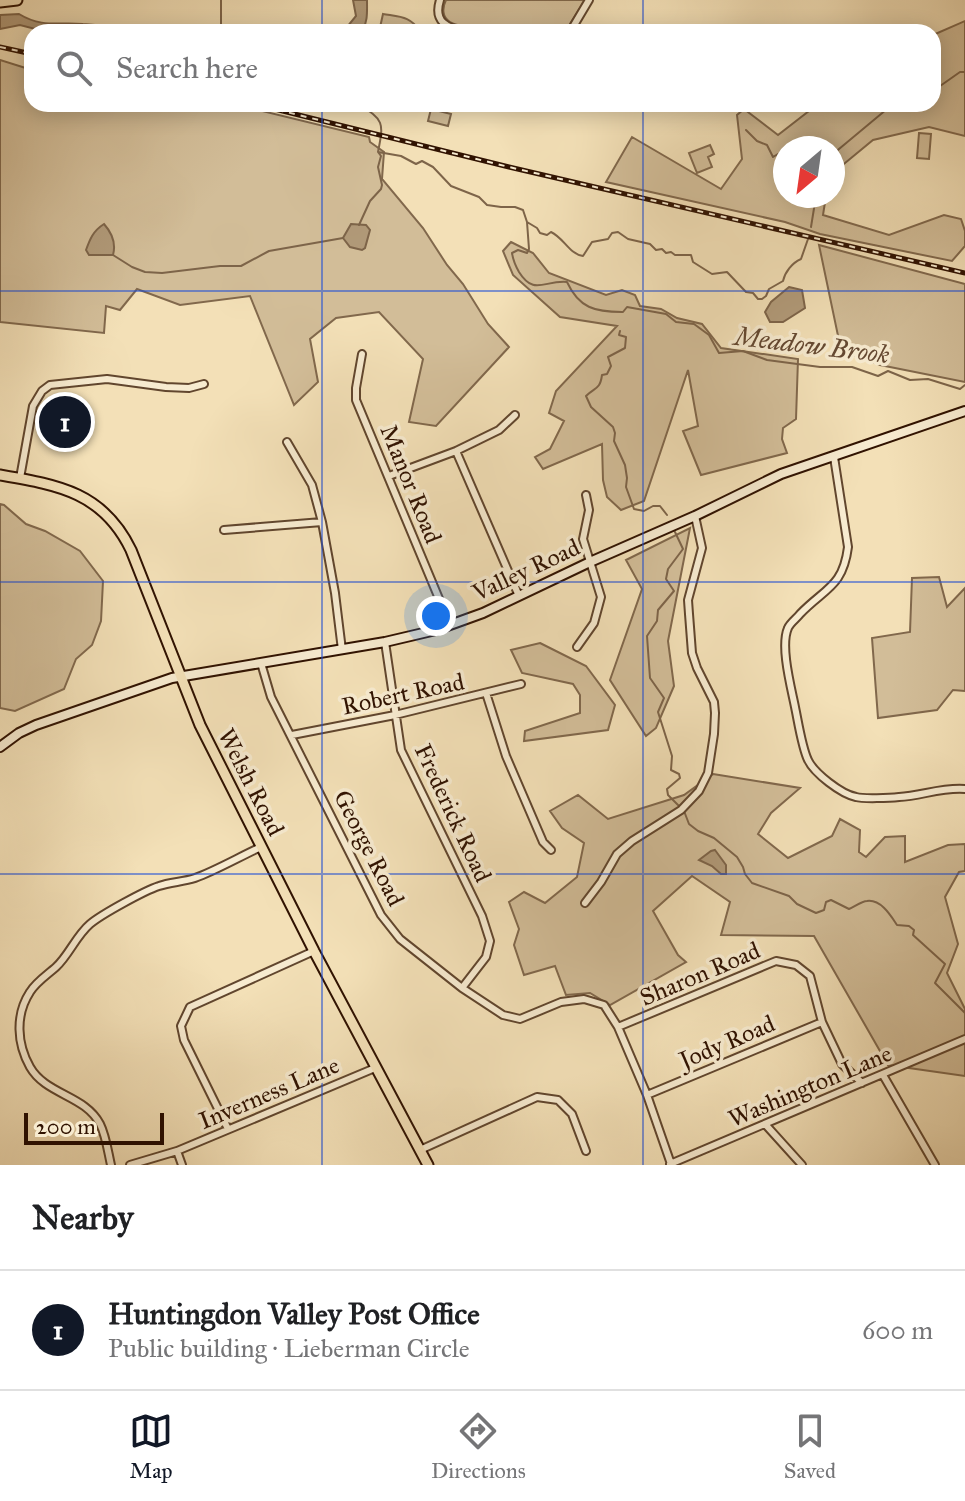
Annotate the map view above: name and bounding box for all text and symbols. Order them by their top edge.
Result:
search box [24,24,941,112]
icon: search [52,46,96,90]
text: Search here [116,50,258,86]
north arrow [773,136,845,208]
water label: Meadow Brook [730,319,892,370]
pin: 1 [39,392,91,452]
street label: Manor Road [374,420,448,548]
street label: Valley Road [467,532,585,608]
your location [416,596,456,636]
street label: Robert Road [339,666,467,722]
street label: Welsh Road [211,723,291,841]
street label: Frederick Road [408,739,498,887]
street label: George Road [327,785,411,911]
street label: Sharon Road [635,935,765,1013]
street label: Jody Road [672,1008,779,1077]
street label: Washington Lane [724,1038,896,1134]
street label: Inverness Lane [194,1050,344,1136]
scale bar [24,1109,164,1145]
text: 200 m [36,1113,96,1140]
text: Nearby [32,1197,134,1238]
text: Huntingdon Valley Post Office [108,1296,480,1332]
text: 1 [53,1314,63,1346]
text: 600 m [862,1314,933,1346]
text: Public building · Lieberman Circle [108,1332,470,1364]
tab: Map [129,1409,173,1484]
tab: Directions [431,1409,526,1484]
tab: Saved [784,1409,836,1484]

